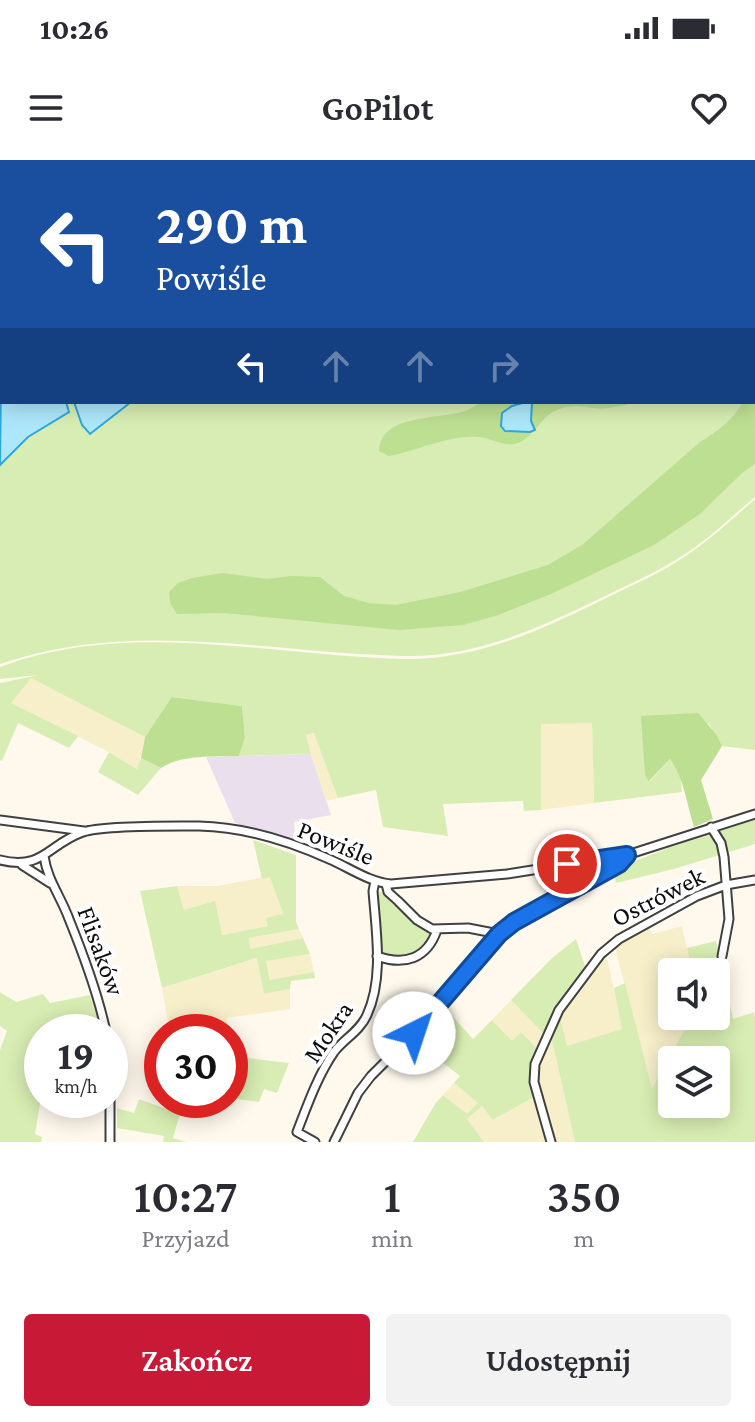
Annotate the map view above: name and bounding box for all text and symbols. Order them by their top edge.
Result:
text: 10:26 [40,12,109,45]
icon: menu [24,86,68,130]
icon: heart [687,86,731,130]
text: GoPilot [322,88,433,128]
icon: left [24,192,128,296]
text: 290 m [156,193,307,255]
text: Powiśle [156,258,267,298]
icon: left [230,344,274,388]
icon: ahead [314,344,358,388]
icon: ahead [398,344,442,388]
icon: right [482,344,526,388]
street label: Powiśle [294,815,378,871]
pin [533,830,601,898]
icon: arrive [545,842,589,886]
street label: Ostrówek [607,861,710,933]
street label: Flisaków [71,902,131,1000]
map controls [658,958,730,1118]
button: sound [658,958,730,1030]
position arrow [372,991,456,1075]
street label: Mokra [297,996,359,1068]
speed limit sign: 30 [144,1014,248,1118]
text: 19 [58,1033,94,1078]
button: layers [658,1046,730,1118]
text: km/h [54,1075,98,1097]
text: 10:27 [134,1169,237,1222]
text: 1 [383,1169,401,1222]
text: 350 [547,1169,621,1222]
text: Przyjazd [141,1224,230,1253]
text: min [371,1224,413,1253]
text: m [573,1224,594,1253]
button: Zakończ [24,1314,370,1406]
button: Udostępnij [386,1314,731,1406]

